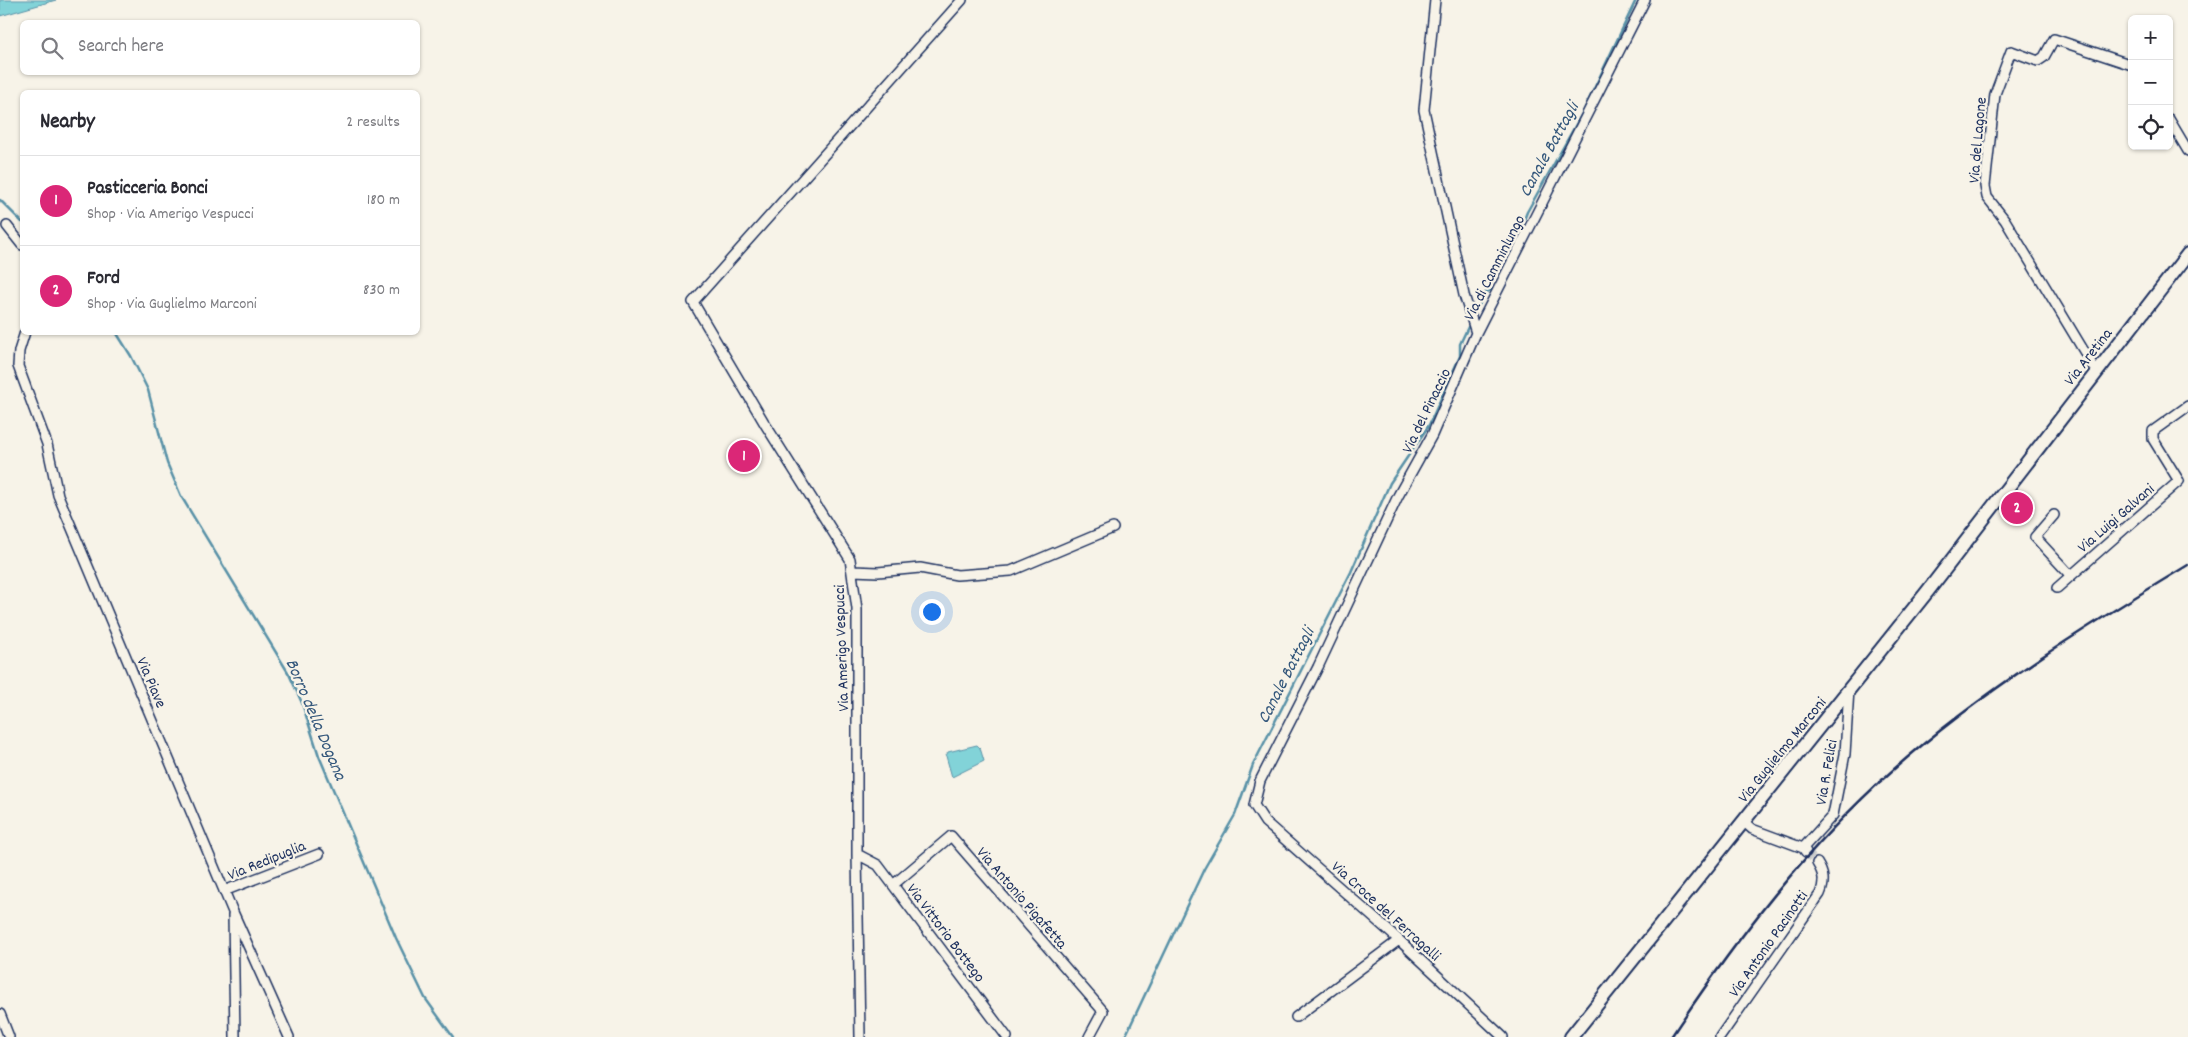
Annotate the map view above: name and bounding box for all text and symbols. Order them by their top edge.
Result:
map controls [2128,15,2173,150]
button: + [2128,15,2173,60]
search box [20,20,420,75]
icon: search [38,34,66,62]
text: Search here [78,34,164,61]
button: − [2128,60,2173,105]
water label: Canale Battagli [1514,96,1588,202]
street label: Via del Lagone [1963,96,1994,184]
button: locate [2128,105,2173,150]
text: Nearby [40,108,95,138]
text: 2 results [346,111,400,134]
text: Pasticceria Bonci [87,176,208,203]
text: 1 [54,189,58,212]
text: 180 m [367,189,400,212]
text: Shop · Via Amerigo Vespucci [87,203,254,226]
street label: Via di Camminlungo [1459,211,1532,325]
text: Ford [87,266,120,293]
text: 2 [53,279,60,302]
text: 830 m [363,279,400,302]
text: Shop · Via Guglielmo Marconi [87,293,257,316]
street label: Via Aretina [2059,324,2119,391]
street label: Via del Pinaccio [1397,365,1458,457]
pin: 1 [728,437,760,475]
street label: Via Luigi Galvani [2073,479,2160,559]
pin: 2 [2001,489,2033,527]
street label: Via Amerigo Vespucci [829,584,856,712]
your location [919,599,945,625]
water label: Canale Battagli [1252,621,1323,728]
street label: Via Piave [130,654,172,712]
water label: Borro della Dogana [278,655,352,786]
street label: Via Guglielmo Marconi [1733,693,1833,808]
street label: Via R. Felici [1810,738,1845,807]
street label: Via Redipuglia [224,835,310,887]
street label: Via Antonio Pigafetta [970,843,1072,955]
street label: Via Croce del Ferragalli [1325,856,1445,967]
street label: Via Vittorio Bottego [900,879,990,988]
street label: Via Antonio Pacinotti [1724,886,1814,1002]

